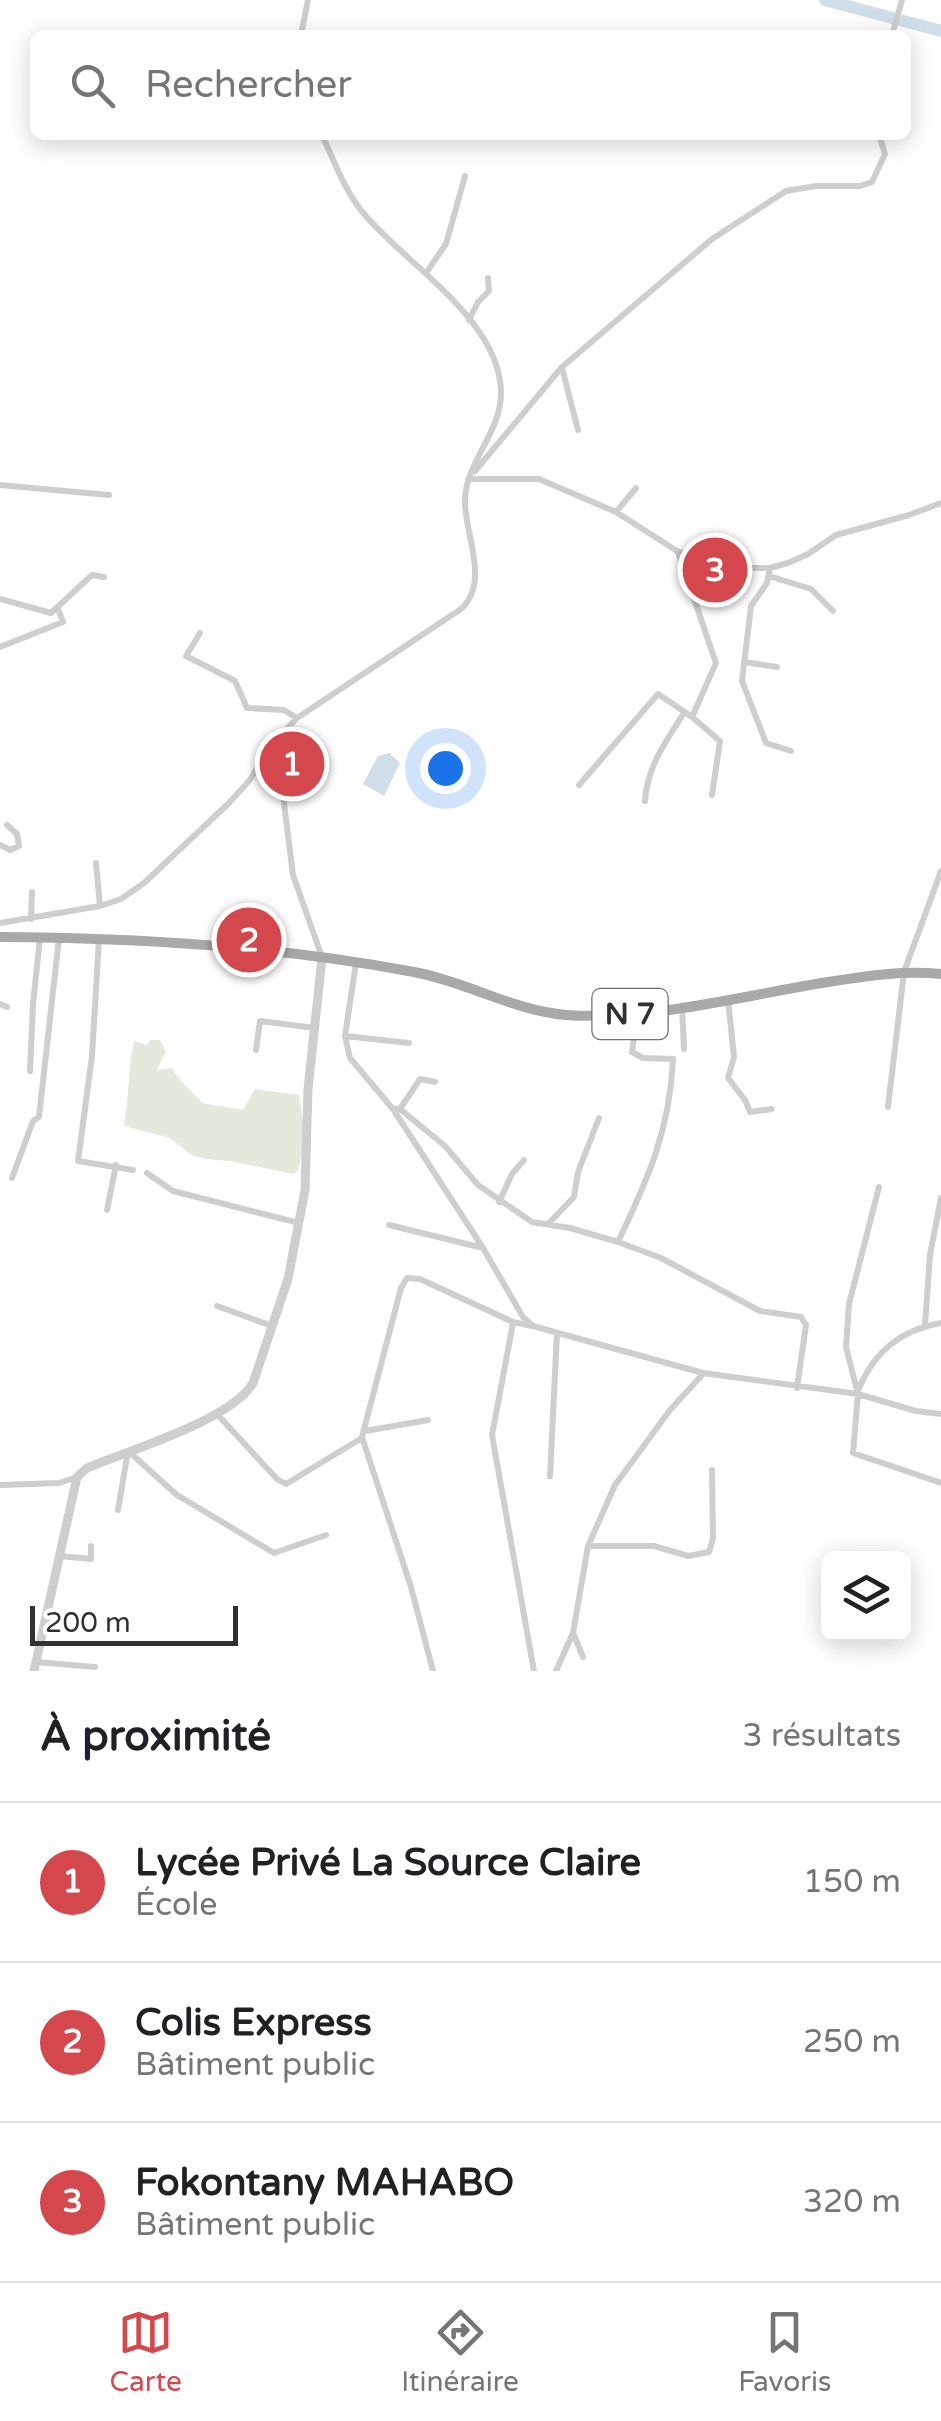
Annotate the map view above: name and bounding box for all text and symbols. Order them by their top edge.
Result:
search box [30,30,911,140]
icon: search [65,58,120,113]
text: Rechercher [145,62,352,108]
pin: 3 [682,532,748,608]
pin: 1 [260,726,324,802]
your location [420,743,471,794]
pin: 2 [216,902,282,978]
road number: N 7 [592,989,668,1039]
map controls [821,1551,911,1641]
button: layers [821,1551,911,1641]
scale bar [30,1601,238,1646]
text: 200 m [45,1606,131,1640]
text: À proximité [40,1711,271,1762]
text: 3 résultats [742,1717,901,1755]
text: Lycée Privé La Source Claire [135,1840,641,1886]
text: 1 [62,1863,83,1901]
text: 150 m [803,1863,901,1901]
text: École [135,1886,217,1924]
text: Colis Express [135,2000,372,2046]
text: 2 [62,2023,83,2061]
text: 250 m [803,2023,901,2061]
text: Bâtiment public [135,2046,375,2084]
text: Fokontany MAHABO [135,2160,514,2206]
text: 3 [62,2183,83,2221]
text: 320 m [803,2183,901,2221]
text: Bâtiment public [135,2206,375,2244]
tab: Carte [110,2305,182,2399]
tab: Itinéraire [401,2305,519,2399]
tab: Favoris [738,2305,831,2399]

